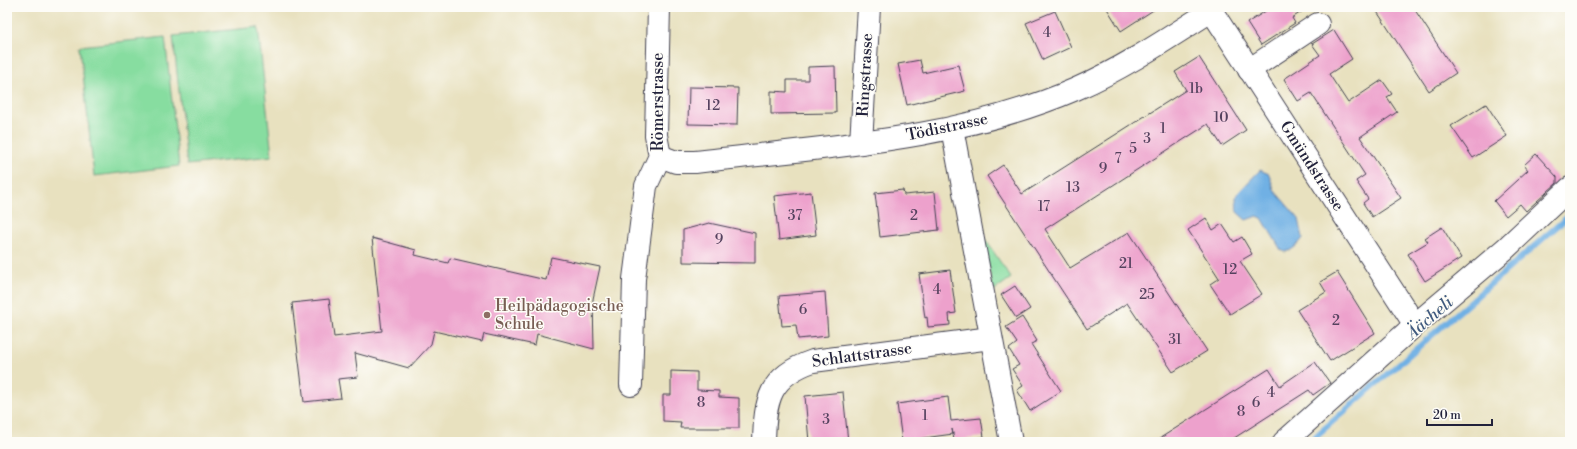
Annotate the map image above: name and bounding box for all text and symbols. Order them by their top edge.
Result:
house number: 4 [1043,24,1051,42]
street label: Ringstrasse [853,33,877,117]
street label: Römerstrasse [648,53,668,151]
house number: 1b [1189,80,1203,98]
house number: 12 [706,97,720,115]
street label: Tödistrasse [904,109,990,145]
house number: 10 [1214,109,1228,127]
street label: Gmündstrasse [1275,117,1349,215]
house number: 1 [1160,120,1166,138]
house number: 3 [1143,130,1151,148]
house number: 5 [1129,140,1137,158]
house number: 7 [1114,150,1122,168]
house number: 9 [1099,160,1107,178]
house number: 13 [1066,179,1080,197]
house number: 17 [1038,198,1050,216]
house number: 37 [788,207,802,225]
house number: 2 [910,207,918,225]
house number: 9 [715,231,723,249]
house number: 21 [1119,255,1133,273]
house number: 12 [1223,261,1237,279]
house number: 4 [933,281,941,299]
house number: 25 [1139,286,1155,304]
water label: Äächeli [1400,290,1459,346]
place label: Heilpädagogische Schule [495,296,624,334]
house number: 6 [799,301,808,319]
marker: Heilpädagogische Schule [482,310,492,320]
house number: 2 [1332,312,1340,330]
house number: 31 [1168,331,1182,349]
street label: Schlattstrasse [811,338,913,372]
house number: 4 [1267,384,1275,402]
house number: 8 [697,394,705,412]
house number: 6 [1252,394,1261,412]
scale bar [1427,401,1492,427]
house number: 8 [1237,403,1245,421]
house number: 1 [922,407,928,425]
text: 20 m [1433,408,1461,423]
house number: 3 [822,411,830,429]

